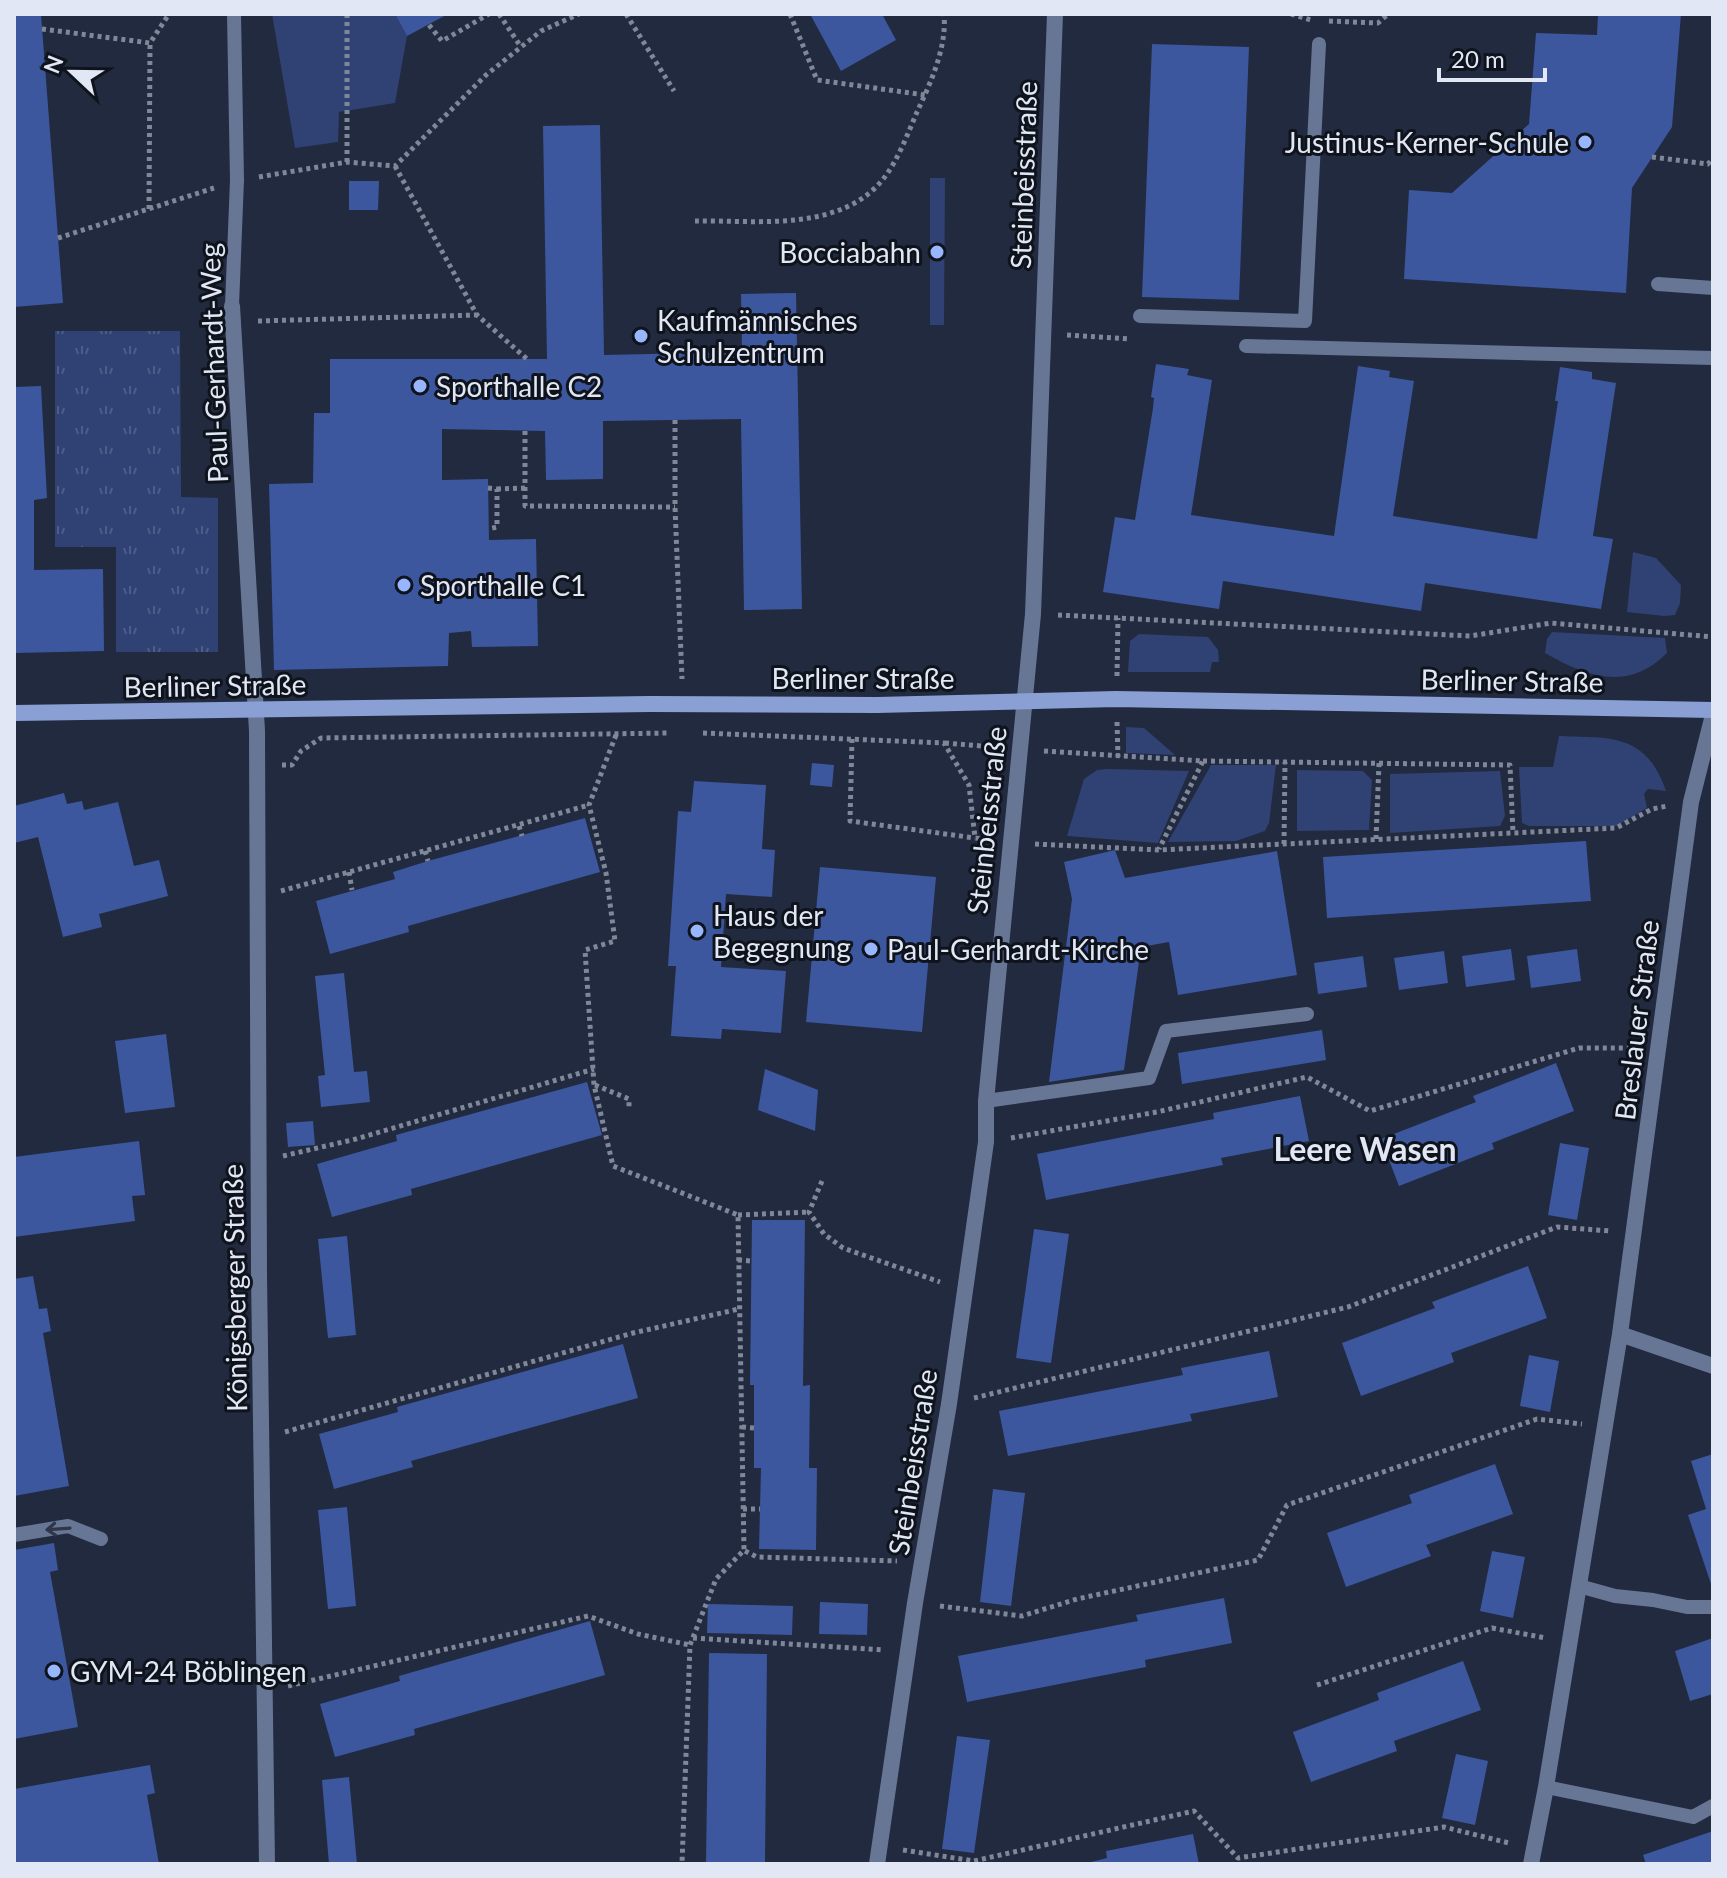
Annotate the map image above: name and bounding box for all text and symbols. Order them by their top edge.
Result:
north arrow [32,32,112,112]
scale bar [1439,32,1545,82]
text: 20 m [1451,44,1505,73]
text: N [37,51,69,77]
street label: Steinbeisstraße [1003,80,1043,270]
place label: Justinus-Kerner-Schule [1285,125,1569,159]
marker: Justinus-Kerner-Schule [1576,133,1594,151]
place label: Bocciabahn [779,235,921,269]
street label: Paul-Gerhardt-Weg [192,243,234,483]
marker: Bocciabahn [928,243,946,261]
place label: Kaufmännisches Schulzentrum [657,303,858,369]
marker: Kaufmännisches Schulzentrum [632,327,650,345]
place label: Sporthalle C2 [436,369,602,403]
marker: Sporthalle C2 [411,377,429,395]
place label: Sporthalle C1 [420,568,586,602]
marker: Sporthalle C1 [395,576,413,594]
street label: Berliner Straße [772,661,954,695]
street label: Berliner Straße [1420,661,1604,699]
street label: Berliner Straße [123,666,307,704]
street label: Steinbeisstraße [959,725,1013,915]
place label: Haus der Begegnung [713,898,851,964]
street label: Breslauer Straße [1607,918,1665,1122]
marker: Haus der Begegnung [688,922,706,940]
place label: Paul-Gerhardt-Kirche [887,932,1149,966]
marker: Paul-Gerhardt-Kirche [862,940,880,958]
district label: Leere Wasen [1273,1129,1457,1168]
street label: Königsberger Straße [215,1164,253,1412]
street label: Steinbeisstraße [881,1366,943,1558]
one-way arrow [46,1522,72,1537]
place label: GYM-24 Böblingen [70,1654,307,1688]
marker: GYM-24 Böblingen [45,1662,63,1680]

